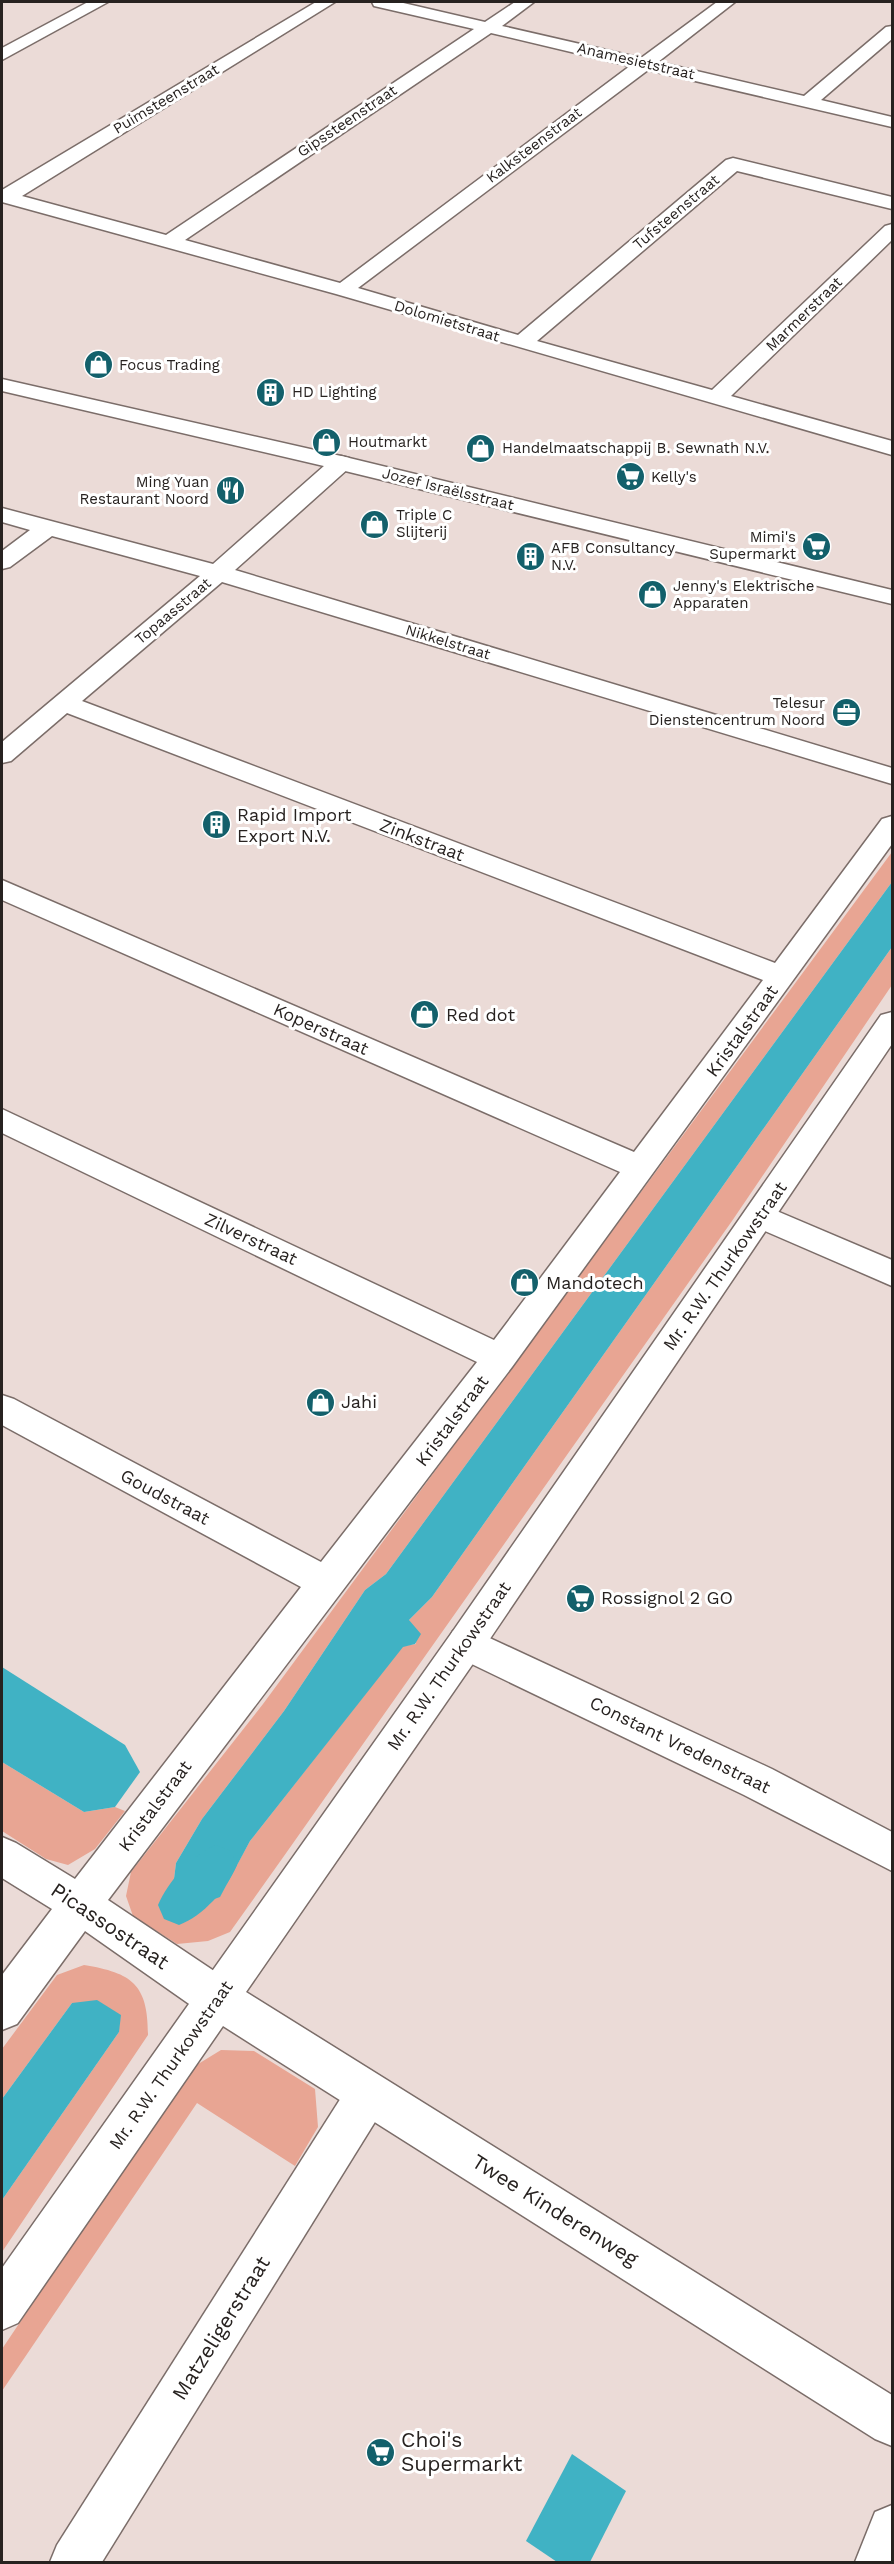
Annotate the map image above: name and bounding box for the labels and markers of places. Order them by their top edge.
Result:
shop icon: Focus Trading [82,349,114,381]
place label: Focus Trading [119,356,220,374]
building icon: HD Lighting [255,376,287,408]
place label: HD Lighting [292,383,377,401]
shop icon: Houtmarkt [311,426,343,458]
shop icon: Handelmaatschappij B. Sewnath N.V. [465,432,497,464]
place label: Houtmarkt [348,433,428,451]
place label: Handelmaatschappij B. Sewnath N.V. [502,439,769,457]
supermarket icon: Kelly's [614,461,646,493]
place label: Kelly's [651,468,697,486]
place label: Ming Yuan Restaurant Noord [80,473,209,508]
restaurant icon: Ming Yuan Restaurant Noord [214,475,246,507]
place label: Triple C Slijterij [396,506,452,541]
shop icon: Triple C Slijterij [359,508,391,540]
place label: Mimi's Supermarkt [709,528,797,563]
supermarket icon: Mimi's Supermarkt [801,530,833,562]
place label: AFB Consultancy N.V. [551,539,675,574]
building icon: AFB Consultancy N.V. [514,541,546,573]
place label: Jenny's Elektrische Apparaten [673,577,814,612]
shop icon: Jenny's Elektrische Apparaten [636,579,668,611]
place label: Telesur Dienstencentrum Noord [649,694,825,729]
office icon: Telesur Dienstencentrum Noord [830,696,862,728]
place label: Rapid Import Export N.V. [237,804,352,846]
building icon: Rapid Import Export N.V. [200,809,232,841]
shop icon: Red dot [409,999,441,1031]
place label: Red dot [446,1004,515,1025]
shop icon: Mandotech [509,1267,541,1299]
place label: Mandotech [546,1272,644,1293]
shop icon: Jahi [304,1386,336,1418]
place label: Jahi [341,1391,377,1412]
supermarket icon: Rossignol 2 GO [564,1582,596,1614]
place label: Rossignol 2 GO [601,1587,733,1608]
place label: Choi's Supermarkt [401,2427,523,2476]
supermarket icon: Choi's Supermarkt [364,2436,396,2468]

